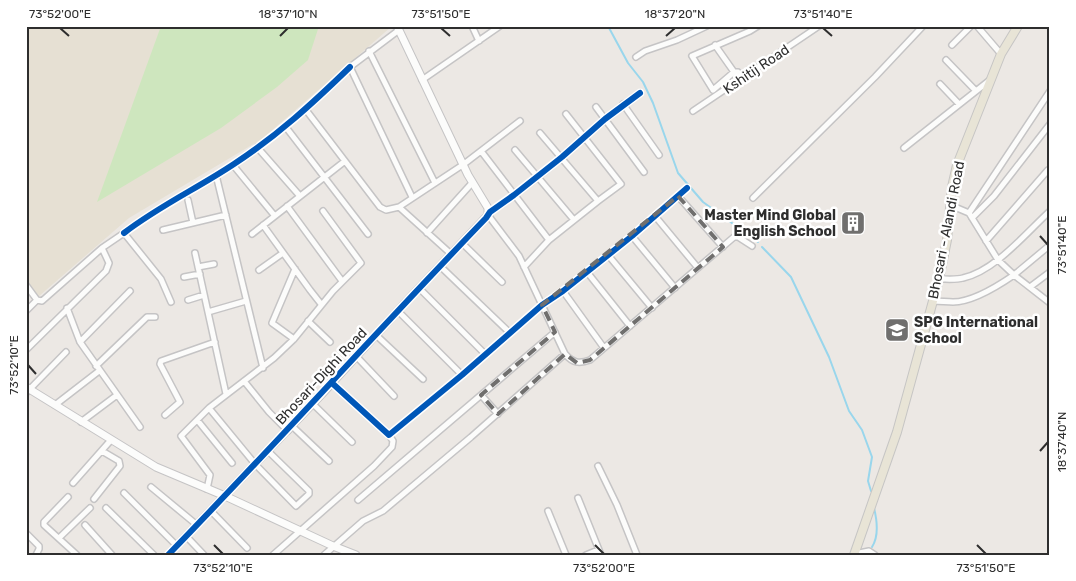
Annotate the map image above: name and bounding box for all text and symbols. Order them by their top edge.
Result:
text: 73°52'00"E [29,7,91,21]
text: 18°37'10"N [259,7,318,21]
text: 73°51'50"E [411,7,471,21]
text: 18°37'20"N [645,7,705,21]
text: 73°51'40"E [794,7,852,21]
street label: Kshitij Road [720,41,793,98]
street label: Bhosari - Alandi Road [925,160,968,300]
place label: Master Mind Global English School [704,207,836,240]
building icon: Master Mind Global English School [840,210,866,236]
text: 73°51'40"E [1055,216,1069,274]
place label: SPG International School [914,314,1038,347]
school or university icon: SPG International School [884,317,910,343]
street label: Bhosari-Dighi Road [272,324,371,428]
text: 73°52'10"E [7,335,21,395]
text: 18°37'40"N [1055,412,1069,472]
text: 73°52'10"E [193,561,253,575]
text: 73°52'00"E [573,561,635,575]
text: 73°51'50"E [956,561,1016,575]

